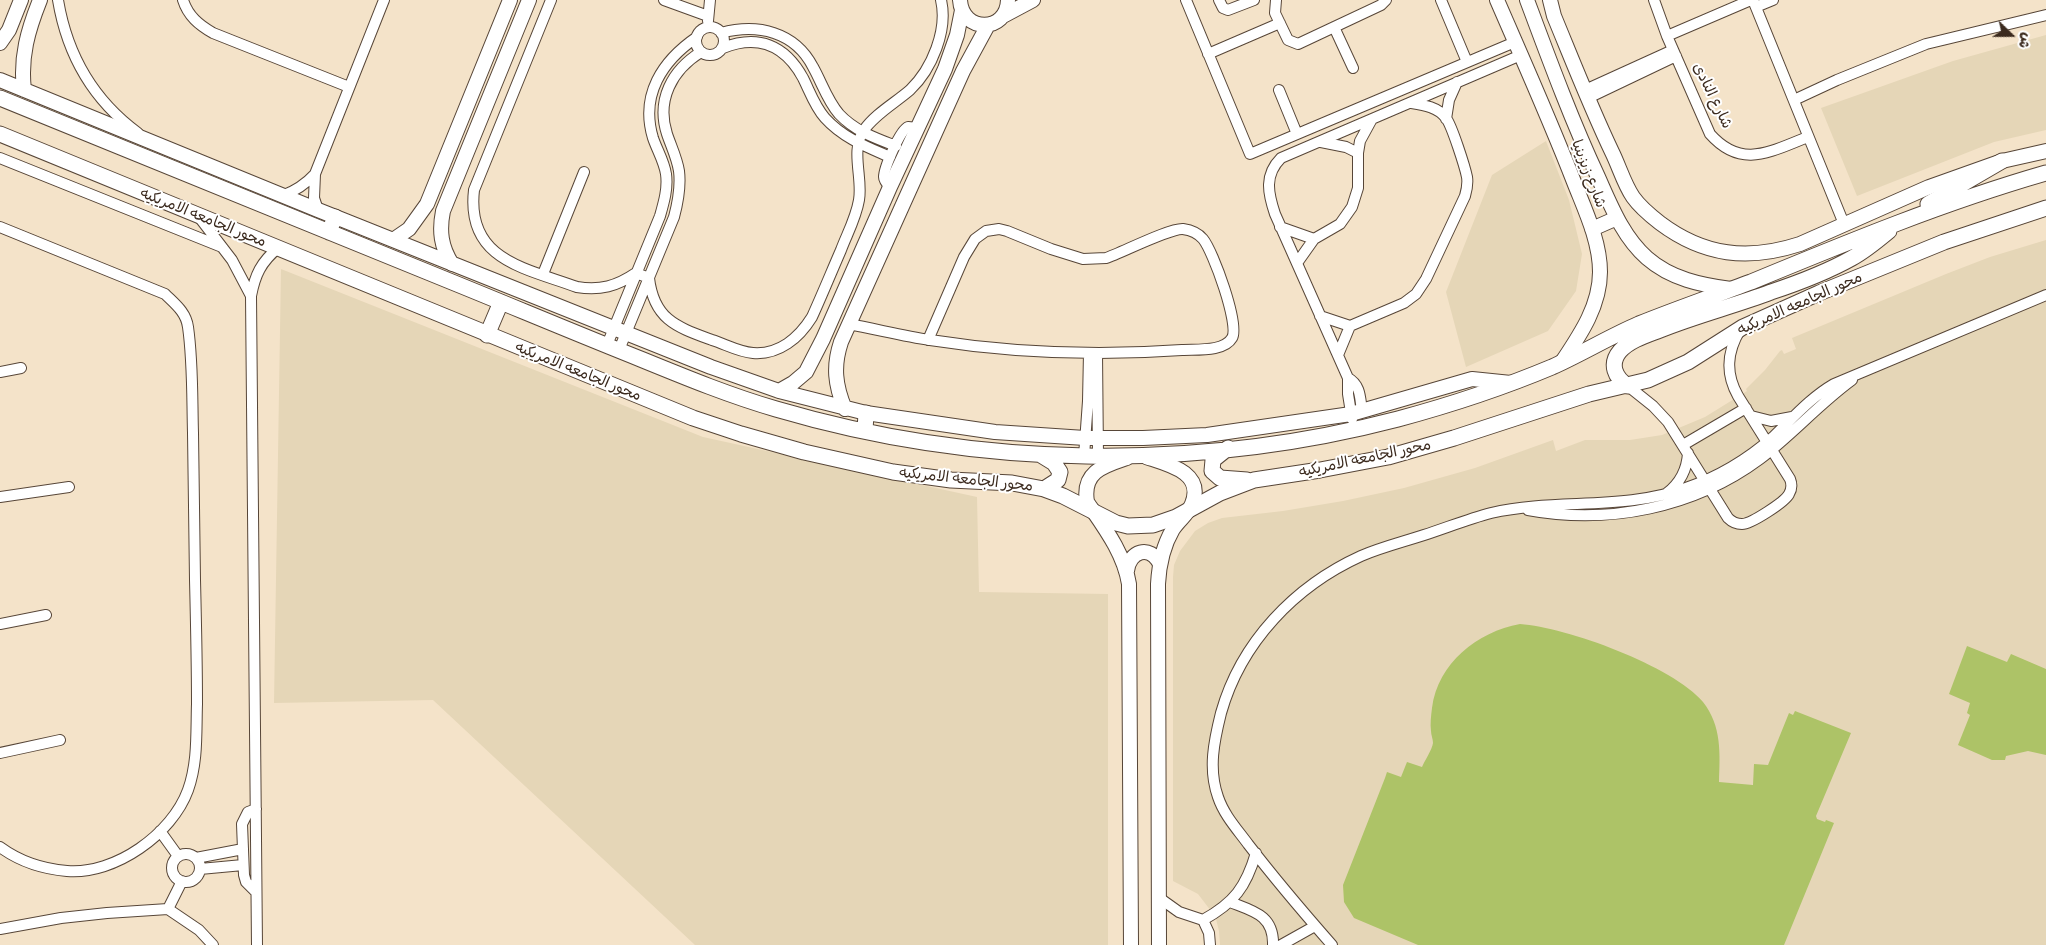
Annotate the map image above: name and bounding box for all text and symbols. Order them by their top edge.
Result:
north arrow [1986,10,2036,60]
text: ش [2015,30,2036,51]
street label: شارع النادى [1688,60,1736,132]
street label: شارع زيزينيا [1567,137,1609,211]
street label: محور الجامعه الامريكيه [137,184,269,252]
street label: محور الجامعه الامريكيه [1735,268,1865,340]
street label: محور الجامعه الامريكيه [512,338,644,406]
street label: محور الجامعه الامريكيه [1297,436,1433,482]
street label: محور الجامعه الامريكيه [898,464,1034,496]

